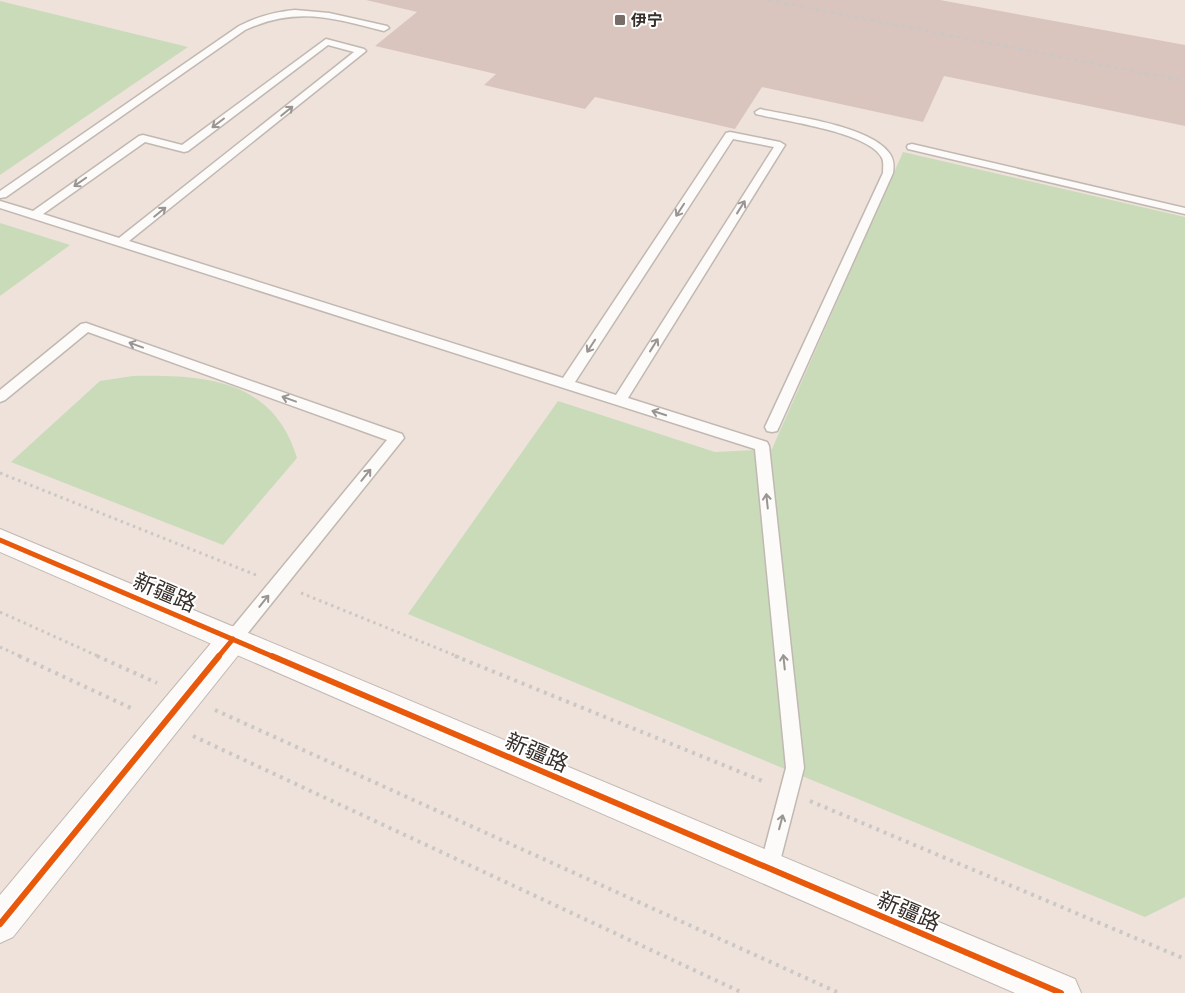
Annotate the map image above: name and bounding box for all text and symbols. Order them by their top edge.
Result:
place label: 伊宁 [630,11,663,31]
marker: 伊宁 [613,13,627,27]
one-way arrow [280,105,293,116]
one-way arrow [211,118,225,128]
one-way arrow [73,177,87,187]
one-way arrow [737,201,747,215]
one-way arrow [675,203,685,217]
one-way arrow [153,207,166,218]
one-way arrow [650,338,660,352]
one-way arrow [586,339,596,353]
one-way arrow [129,340,145,349]
one-way arrow [282,394,298,403]
one-way arrow [652,408,668,418]
one-way arrow [361,469,372,482]
one-way arrow [762,493,772,509]
street label: 新疆路 [129,567,200,618]
one-way arrow [258,595,269,608]
one-way arrow [779,655,789,671]
street label: 新疆路 [501,727,572,778]
one-way arrow [777,815,786,831]
street label: 新疆路 [873,886,944,937]

